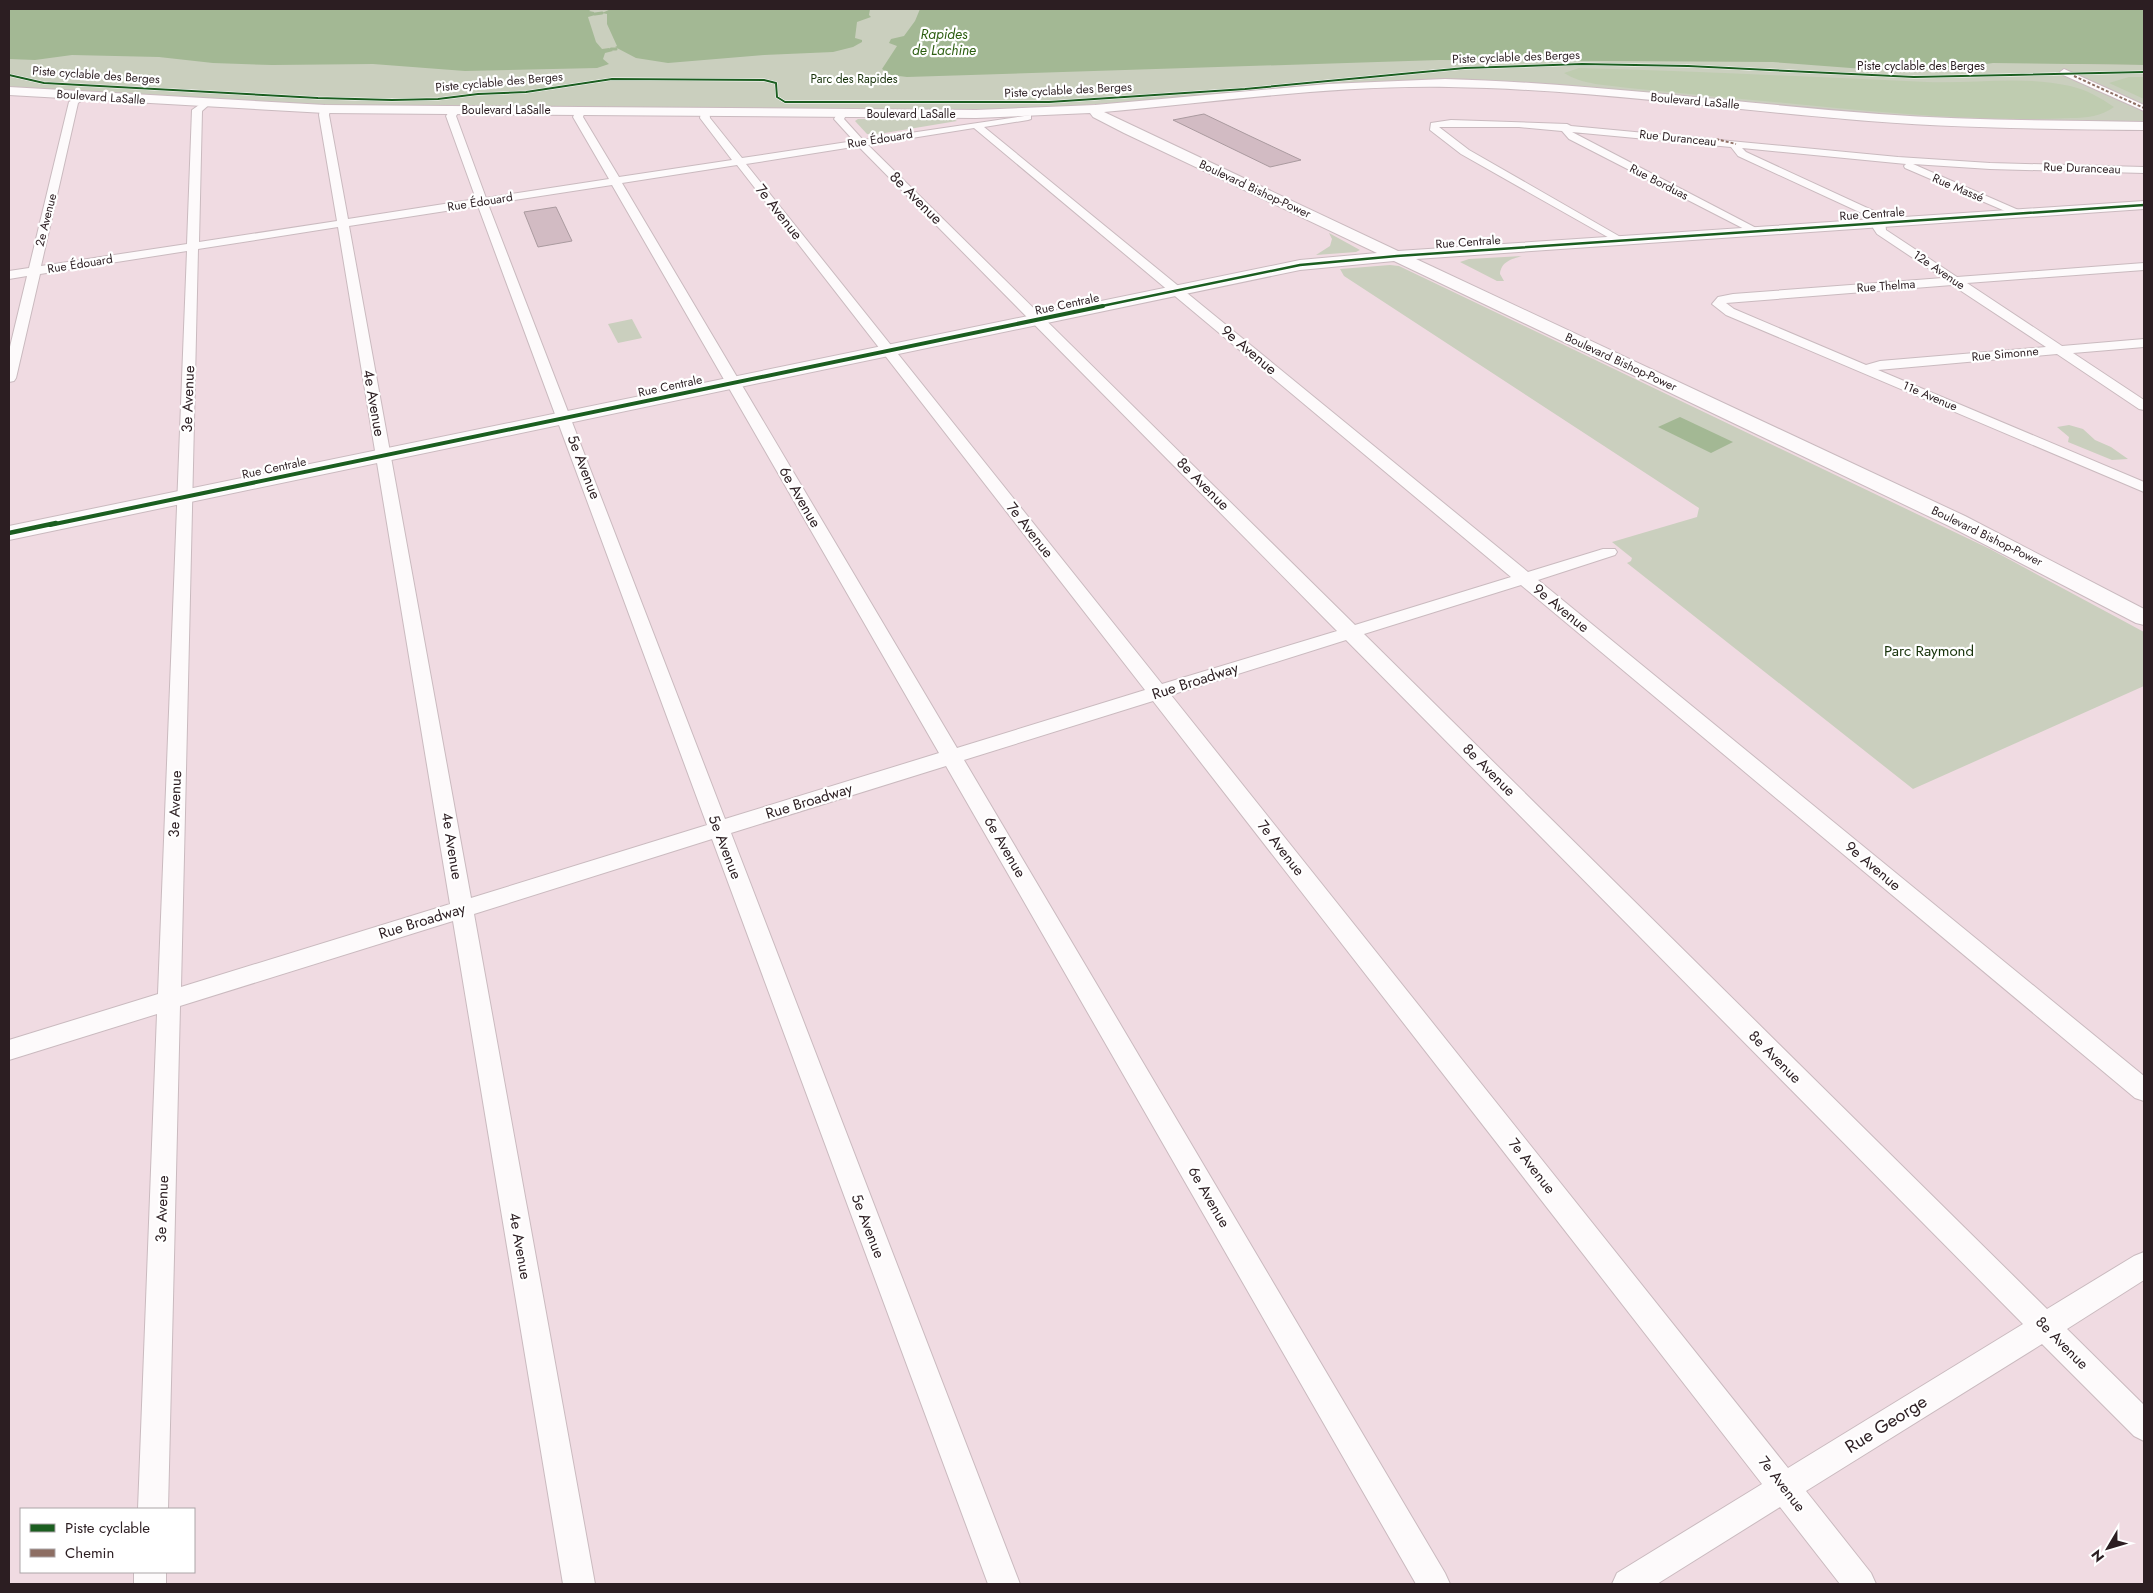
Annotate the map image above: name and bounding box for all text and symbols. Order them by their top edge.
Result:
water label: Rapides de Lachine [912,24,976,60]
street label: Piste cyclable des Berges [1452,46,1580,68]
street label: Piste cyclable des Berges [1857,57,1985,75]
street label: Piste cyclable des Berges [32,62,161,88]
street label: Piste cyclable des Berges [435,67,564,97]
park label: Parc des Rapides [810,70,898,88]
street label: Piste cyclable des Berges [1004,78,1132,102]
street label: Boulevard LaSalle [56,85,146,109]
street label: Boulevard LaSalle [1650,88,1740,114]
street label: Boulevard LaSalle [461,101,551,119]
street label: Boulevard LaSalle [866,105,956,123]
street label: Rue Édouard [846,125,914,153]
street label: Rue Duranceau [1639,125,1717,151]
street label: Boulevard Bishop-Power [1196,155,1315,223]
street label: Rue Duranceau [2043,158,2121,178]
street label: Rue Borduas [1626,159,1692,205]
street label: 8e Avenue [884,166,948,230]
street label: Rue Massé [1930,169,1986,207]
street label: 7e Avenue [750,179,808,245]
street label: Rue Édouard [446,188,514,216]
street label: 2e Avenue [31,192,61,248]
street label: Rue Centrale [1839,203,1905,225]
street label: Rue Centrale [1435,231,1501,253]
street label: 12e Avenue [1909,246,1969,294]
street label: Rue Édouard [46,250,114,278]
street label: Rue Thelma [1856,275,1916,297]
street label: Rue Centrale [1033,288,1101,320]
street label: 9e Avenue [1216,320,1282,380]
street label: Boulevard Bishop-Power [1562,328,1681,396]
street label: Rue Simonne [1971,342,2039,366]
street label: 3e Avenue [176,365,200,433]
street label: 4e Avenue [357,368,391,439]
street label: Rue Centrale [636,370,704,402]
street label: 11e Avenue [1900,376,1960,416]
street label: 5e Avenue [562,432,606,503]
street label: Rue Centrale [240,452,308,484]
street label: 8e Avenue [1171,452,1235,516]
street label: 6e Avenue [774,462,827,532]
street label: 7e Avenue [1001,497,1059,563]
street label: Boulevard Bishop-Power [1928,501,2046,571]
street label: 9e Avenue [1528,578,1594,638]
park label: Parc Raymond [1884,640,1974,662]
street label: Rue Broadway [1149,657,1241,705]
street label: 8e Avenue [1457,738,1521,802]
street label: 3e Avenue [163,770,187,838]
street label: Rue Broadway [763,777,855,825]
street label: 4e Avenue [436,811,468,881]
street label: 5e Avenue [703,812,747,883]
street label: 6e Avenue [979,812,1032,882]
street label: 7e Avenue [1252,815,1310,881]
street label: 9e Avenue [1840,836,1906,896]
street label: Rue Broadway [376,897,468,945]
street label: 8e Avenue [1743,1025,1807,1089]
street label: 7e Avenue [1503,1133,1561,1199]
street label: 6e Avenue [1183,1162,1236,1232]
street label: 3e Avenue [150,1175,174,1243]
street label: 5e Avenue [846,1191,890,1262]
street label: 4e Avenue [503,1211,537,1282]
street label: 8e Avenue [2030,1311,2094,1375]
street label: Rue George [1840,1388,1932,1460]
street label: 7e Avenue [1753,1451,1811,1517]
legend [20,1508,195,1573]
text: Piste cyclable [65,1517,150,1539]
north arrow [2083,1523,2133,1573]
text: Chemin [65,1542,114,1564]
text: N [2086,1545,2109,1567]

